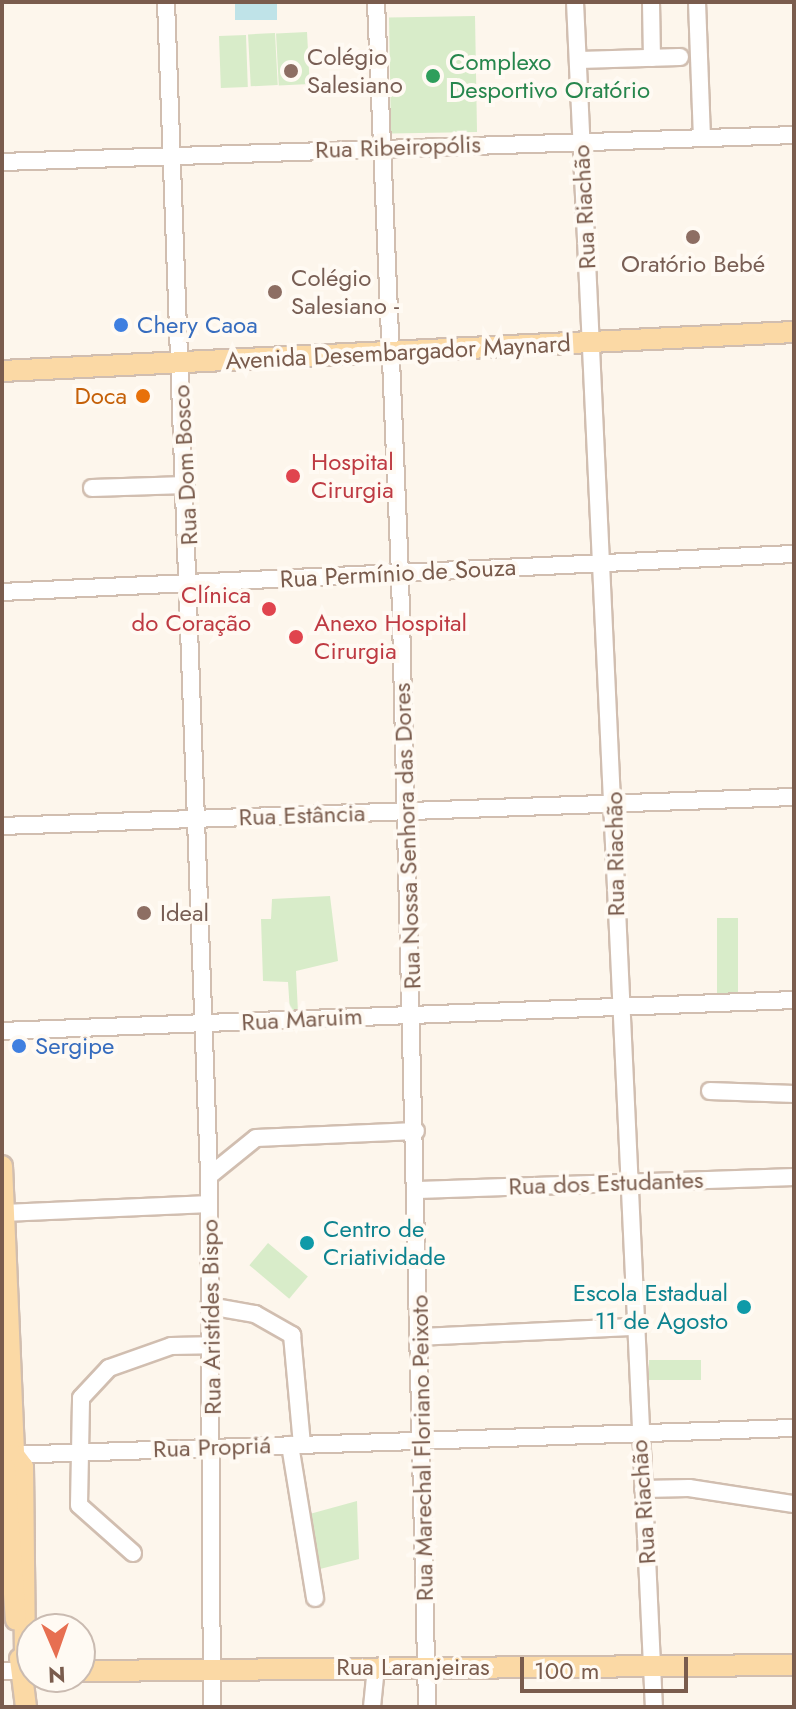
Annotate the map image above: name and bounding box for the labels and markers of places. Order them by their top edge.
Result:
place label: Colégio Salesiano [307,43,403,99]
place label: Complexo Desportivo Oratório [449,48,650,104]
marker: Colégio Salesiano [282,62,300,80]
marker: Complexo Desportivo Oratório [424,67,442,85]
marker: Oratório Bebé [684,228,702,246]
place label: Oratório Bebé [621,250,765,278]
place label: Colégio Salesiano - [291,264,399,320]
marker: Colégio Salesiano - [266,283,284,301]
place label: Chery Caoa [137,311,258,339]
marker: Chery Caoa [112,316,130,334]
place label: Doca [75,382,127,410]
marker: Doca [134,387,152,405]
place label: Hospital Cirurgia [311,448,394,504]
marker: Hospital Cirurgia [282,465,304,487]
place label: Clínica do Coração [131,581,251,637]
marker: Clínica do Coração [258,598,280,620]
place label: Anexo Hospital Cirurgia [314,609,467,665]
marker: Anexo Hospital Cirurgia [285,626,307,648]
place label: Ideal [160,899,209,927]
marker: Ideal [135,904,153,922]
place label: Sergipe [35,1032,114,1060]
marker: Sergipe [10,1037,28,1055]
place label: Centro de Criatividade [323,1215,446,1271]
marker: Centro de Criatividade [298,1234,316,1252]
place label: Escola Estadual 11 de Agosto [573,1279,728,1335]
marker: Escola Estadual 11 de Agosto [735,1298,753,1316]

